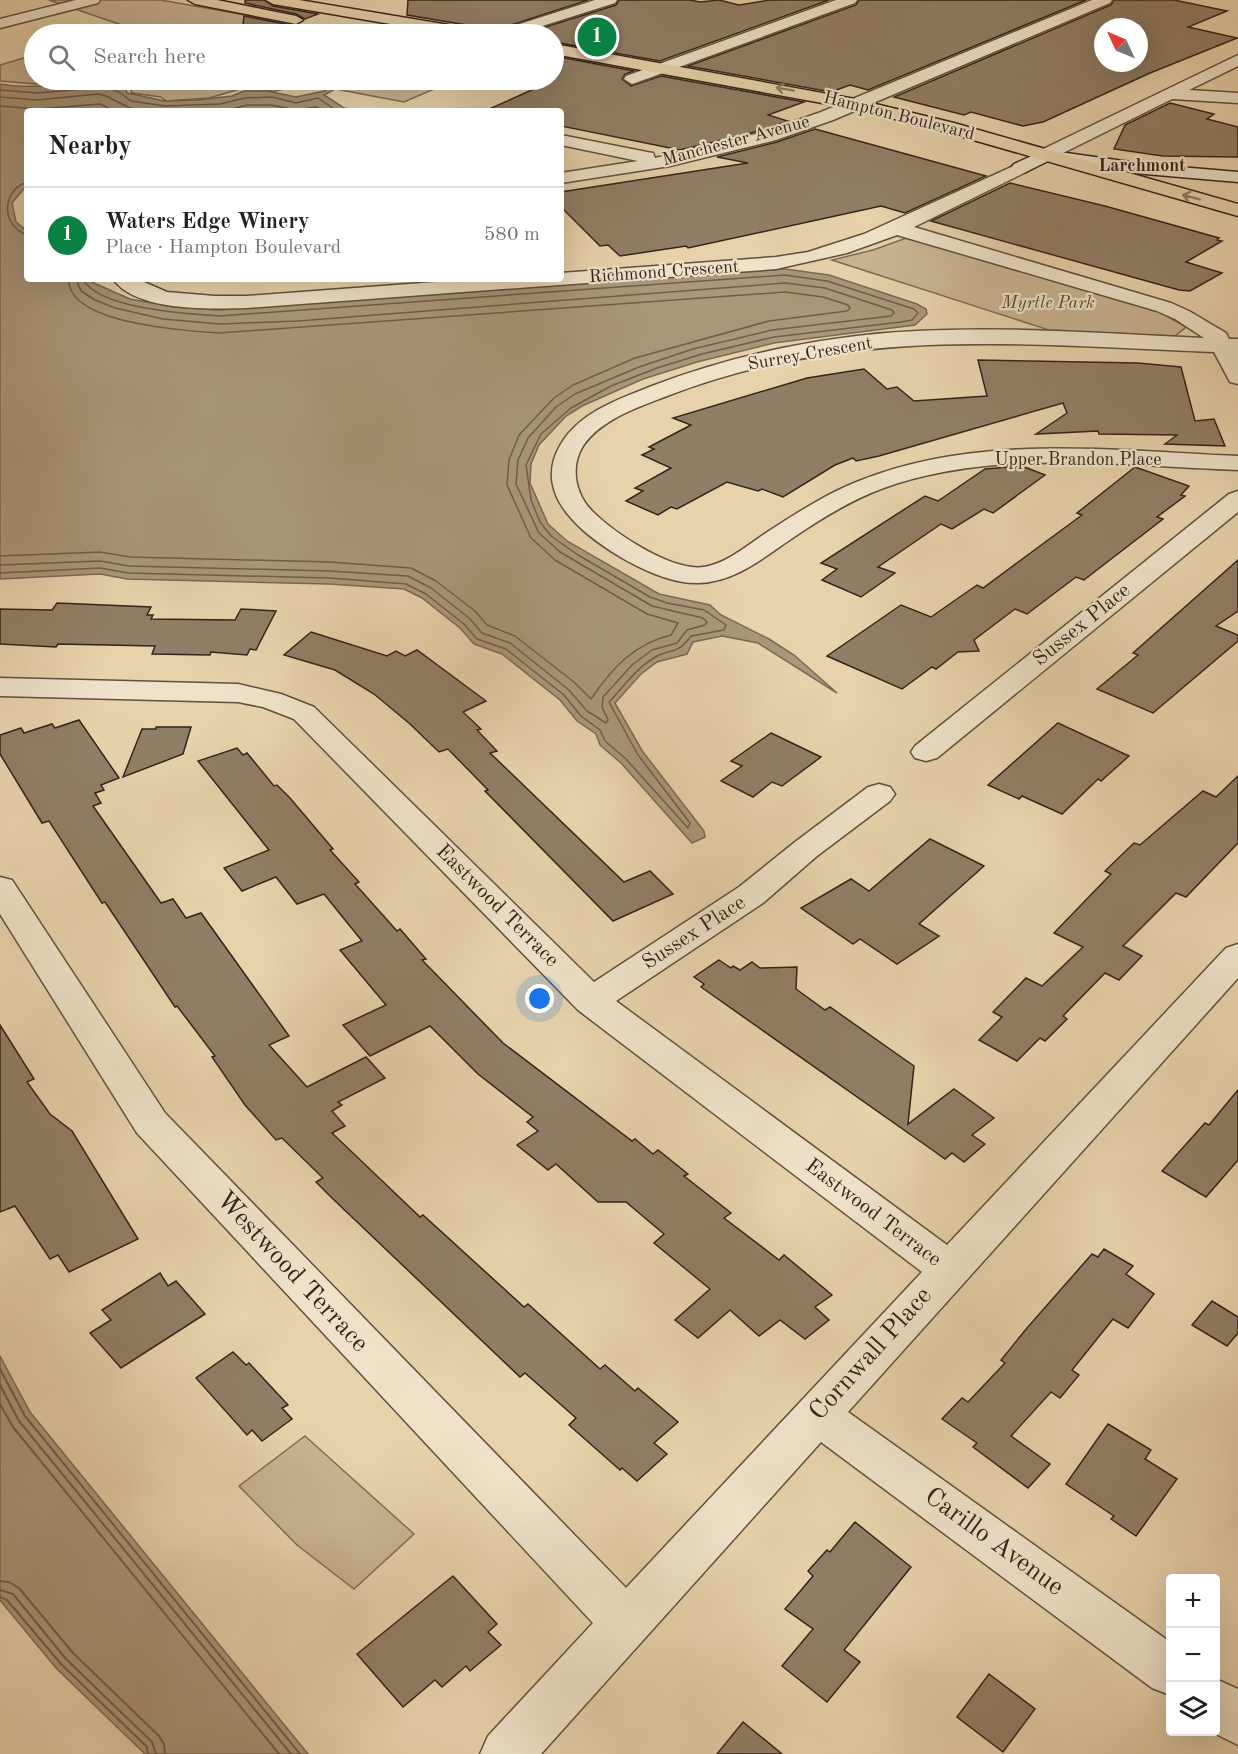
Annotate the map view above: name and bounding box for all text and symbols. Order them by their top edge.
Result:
pin: 1 [578,15,616,60]
north arrow [1094,18,1148,72]
search box [24,24,564,90]
icon: search [45,41,78,74]
text: Search here [93,46,206,68]
one-way arrow [776,84,795,95]
street label: Hampton Boulevard [821,88,977,144]
street label: Manchester Avenue [660,113,812,169]
text: Nearby [48,134,132,160]
district label: Larchmont [1098,157,1186,175]
one-way arrow [1182,191,1201,203]
text: Waters Edge Winery [105,211,310,233]
text: 1 [62,225,73,245]
text: 580 m [484,225,540,245]
text: Place · Hampton Boulevard [105,238,341,258]
street label: Richmond Crescent [588,258,740,286]
park label: Myrtle Park [1000,294,1095,312]
street label: Surrey Crescent [746,334,874,374]
street label: Upper Brandon Place [994,451,1162,469]
street label: Sussex Place [1030,580,1134,670]
street label: Eastwood Terrace [432,841,562,971]
street label: Sussex Place [639,892,749,974]
your location [525,984,554,1013]
street label: Eastwood Terrace [801,1155,945,1271]
street label: Westwood Terrace [211,1187,373,1357]
street label: Cornwall Place [805,1282,937,1426]
street label: Carillo Avenue [920,1483,1068,1601]
map controls [1166,1574,1220,1736]
button: + [1166,1574,1220,1628]
button: − [1166,1628,1220,1682]
button: layers [1166,1682,1220,1736]

